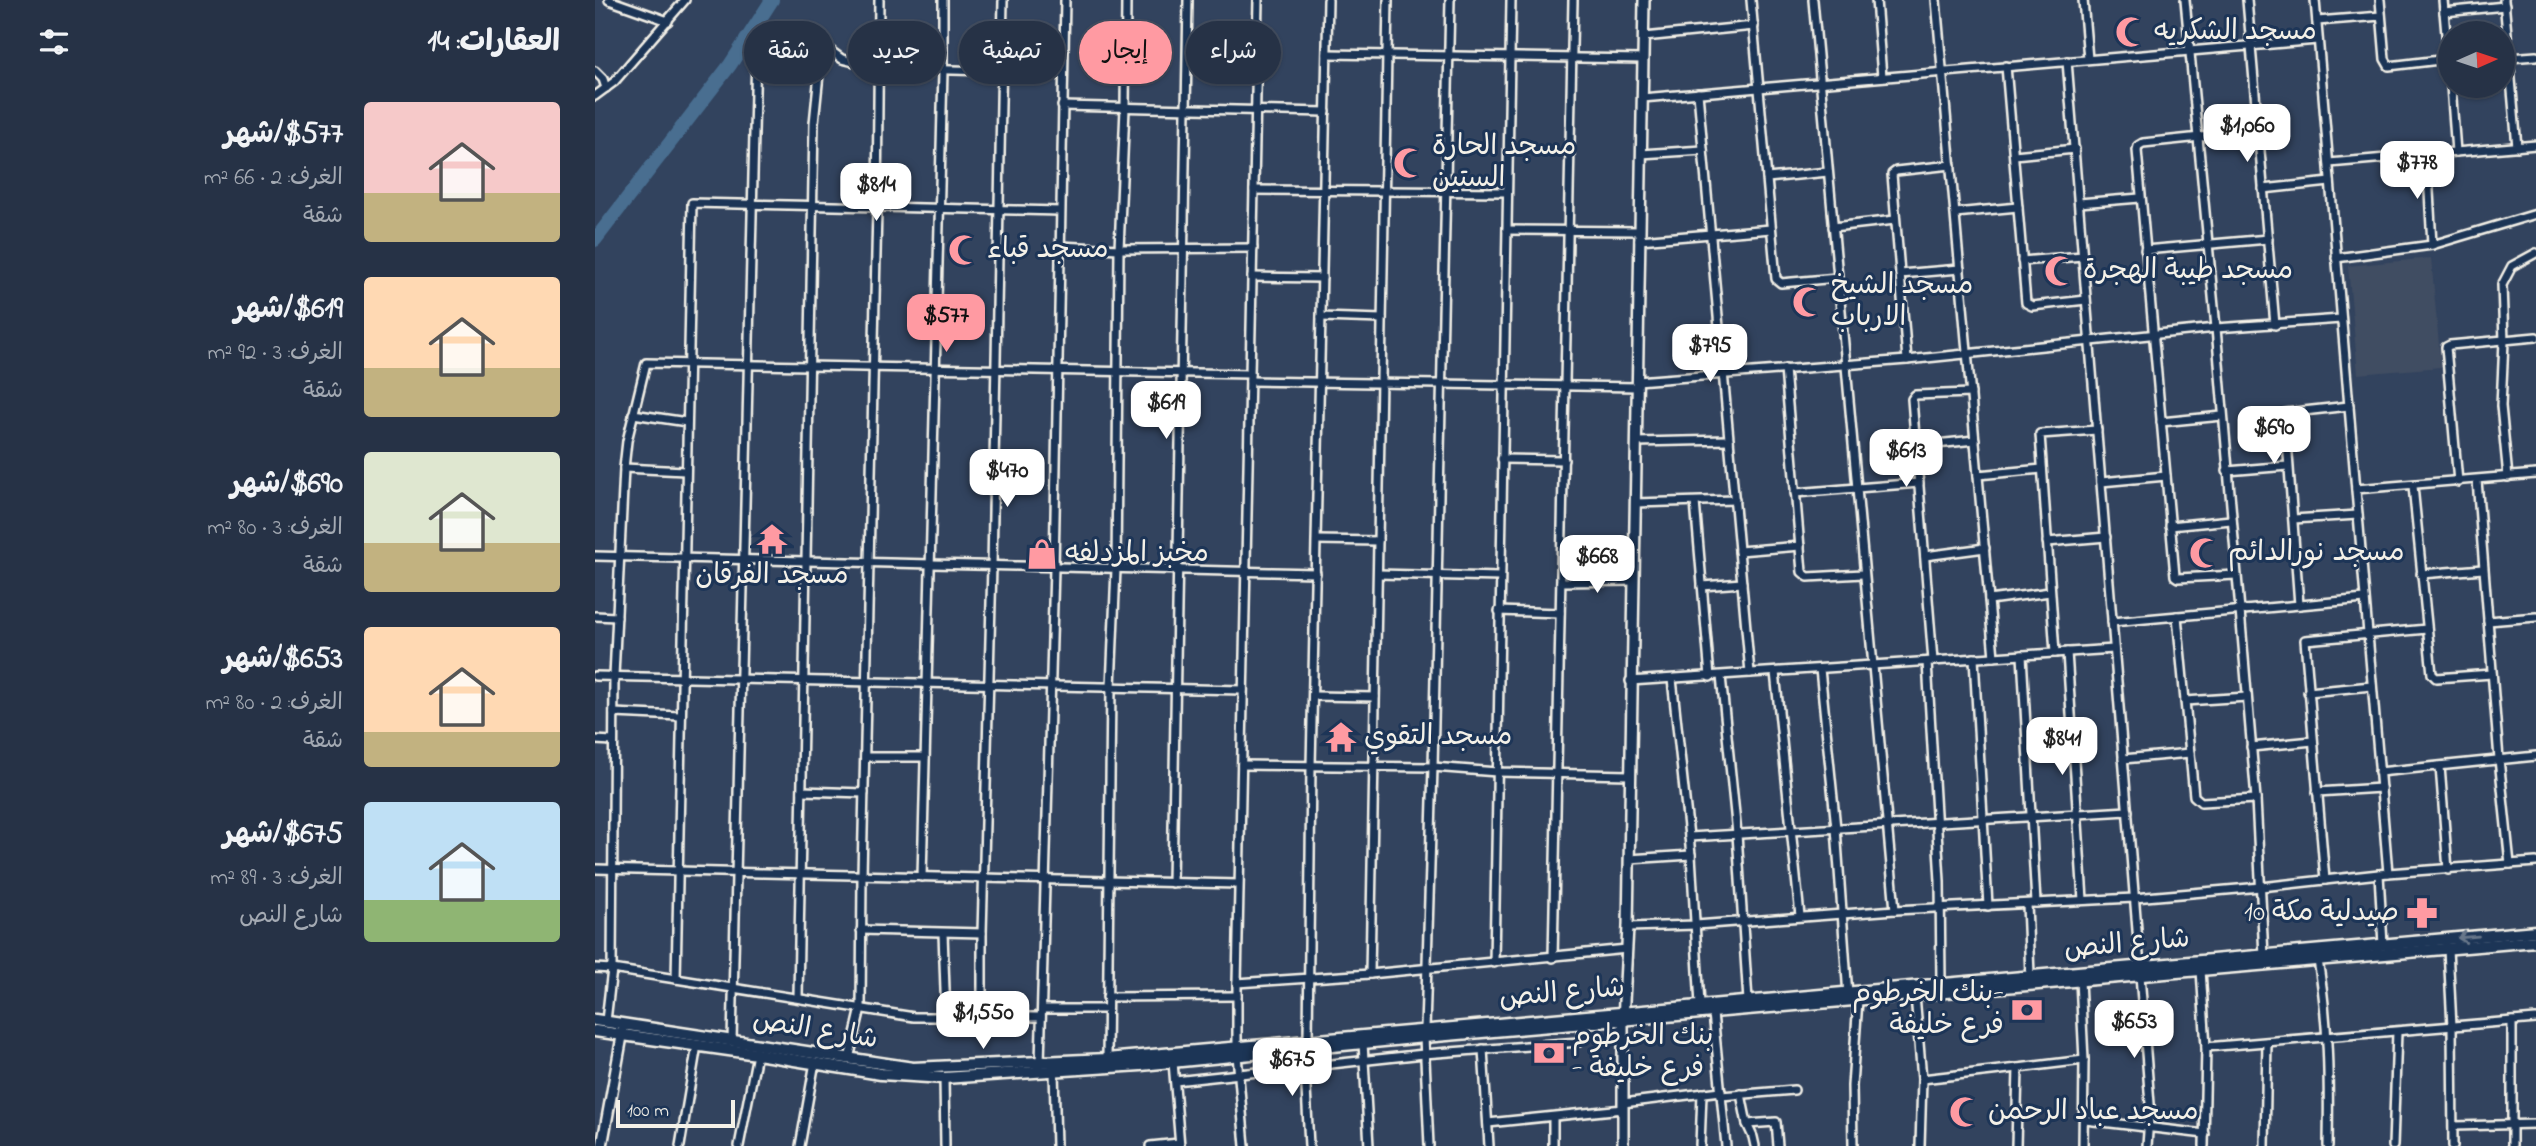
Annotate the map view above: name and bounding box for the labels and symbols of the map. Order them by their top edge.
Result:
place label: مسجد الشكريه [2154,12,2317,53]
mosque icon: مسجد الشكريه [2114,15,2148,49]
north arrow [2438,21,2515,98]
pin: $1,060 [2190,104,2304,164]
place label: مسجد الحارة الستين [1432,127,1576,200]
pin: $778 [2376,142,2458,201]
mosque icon: مسجد الحارة الستين [1392,146,1426,180]
pin: $814 [835,164,917,223]
place label: مسجد قباء [987,230,1109,271]
mosque icon: مسجد قباء [947,233,981,267]
place label: مسجد طيبة الهجرة [2083,251,2293,292]
mosque icon: مسجد طيبة الهجرة [2043,254,2077,288]
place label: مسجد الشيخ الارباب [1831,266,1973,339]
mosque icon: مسجد الشيخ الارباب [1791,285,1825,319]
pin: $577 [905,294,987,354]
pin: $795 [1669,324,1751,384]
pin: $619 [1125,382,1207,441]
pin: $690 [2233,406,2315,466]
pin: $613 [1865,430,1947,489]
pin: $470 [966,449,1048,509]
temple icon: مسجد الفرقان [755,522,789,556]
place label: مسجد نورالدائم [2228,533,2404,574]
place label: مخبز المزدلفه [1065,534,1209,575]
pin: $668 [1556,536,1638,595]
mosque icon: مسجد نورالدائم [2188,536,2222,570]
shop icon: مخبز المزدلفه [1025,537,1059,571]
place label: مسجد الفرقان [695,556,849,597]
place label: مسجد التقوي [1364,717,1512,758]
pin: $841 [2021,718,2103,777]
temple icon: مسجد التقوي [1324,720,1358,754]
place label: صيدلية مكة 10 [2244,893,2399,934]
pharmacy icon: صيدلية مكة 10 [2405,896,2439,930]
street label: شارع النص [2062,919,2192,971]
one-way arrow [2457,931,2480,944]
street label: شارع النص [1497,968,1627,1020]
place label: بنك الخرطوم- فرع خليفة [1852,974,2004,1047]
pin: $1,550 [926,992,1040,1051]
bank icon: بنك الخرطوم- فرع خليفة [2010,993,2044,1027]
pin: $653 [2093,1000,2175,1060]
street label: شارع النص [749,1001,881,1061]
place label: بنك الخرطوم - فرع خليفة [1572,1017,1713,1090]
bank icon: بنك الخرطوم - فرع خليفة [1532,1036,1566,1070]
pin: $675 [1251,1038,1333,1098]
place label: مسجد عباد الرحمن [1988,1092,2199,1133]
mosque icon: مسجد عباد الرحمن [1948,1095,1982,1129]
scale bar [616,1097,735,1129]

